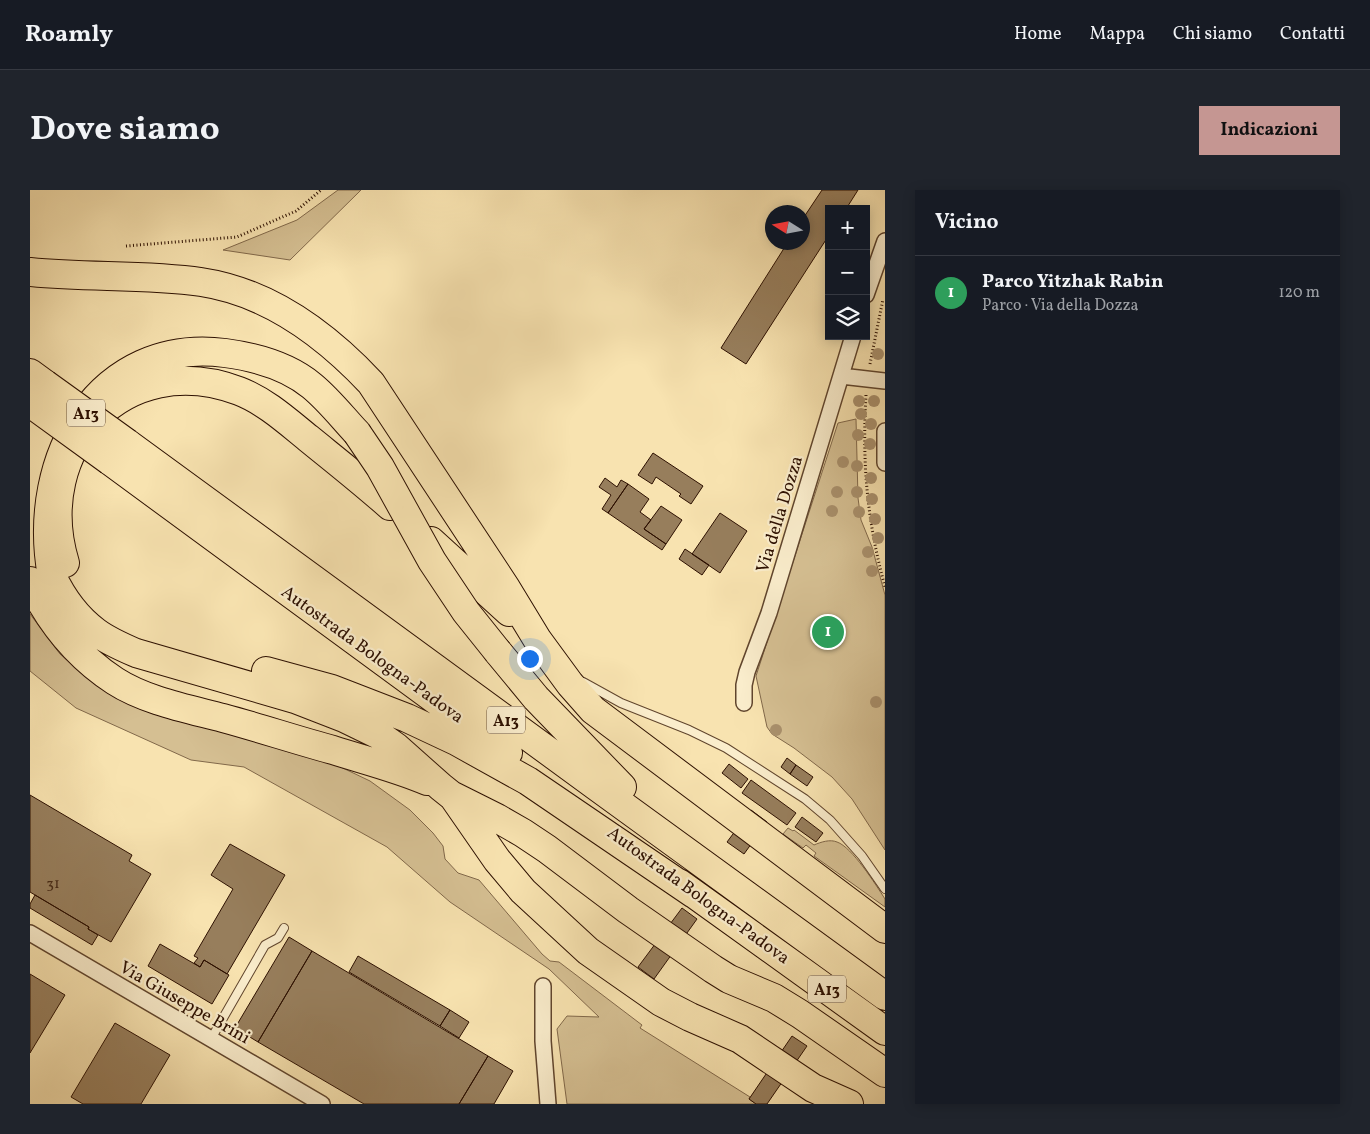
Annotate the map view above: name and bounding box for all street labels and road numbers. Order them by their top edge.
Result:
road number: A13 [67,400,105,427]
street label: Via della Dozza [751,453,810,576]
street label: Autostrada Bologna-Padova [276,580,469,730]
road number: A13 [487,706,525,734]
street label: Autostrada Bologna-Padova [602,821,795,971]
street label: Via Giuseppe Brini [114,956,254,1051]
road number: A13 [808,976,846,1002]

